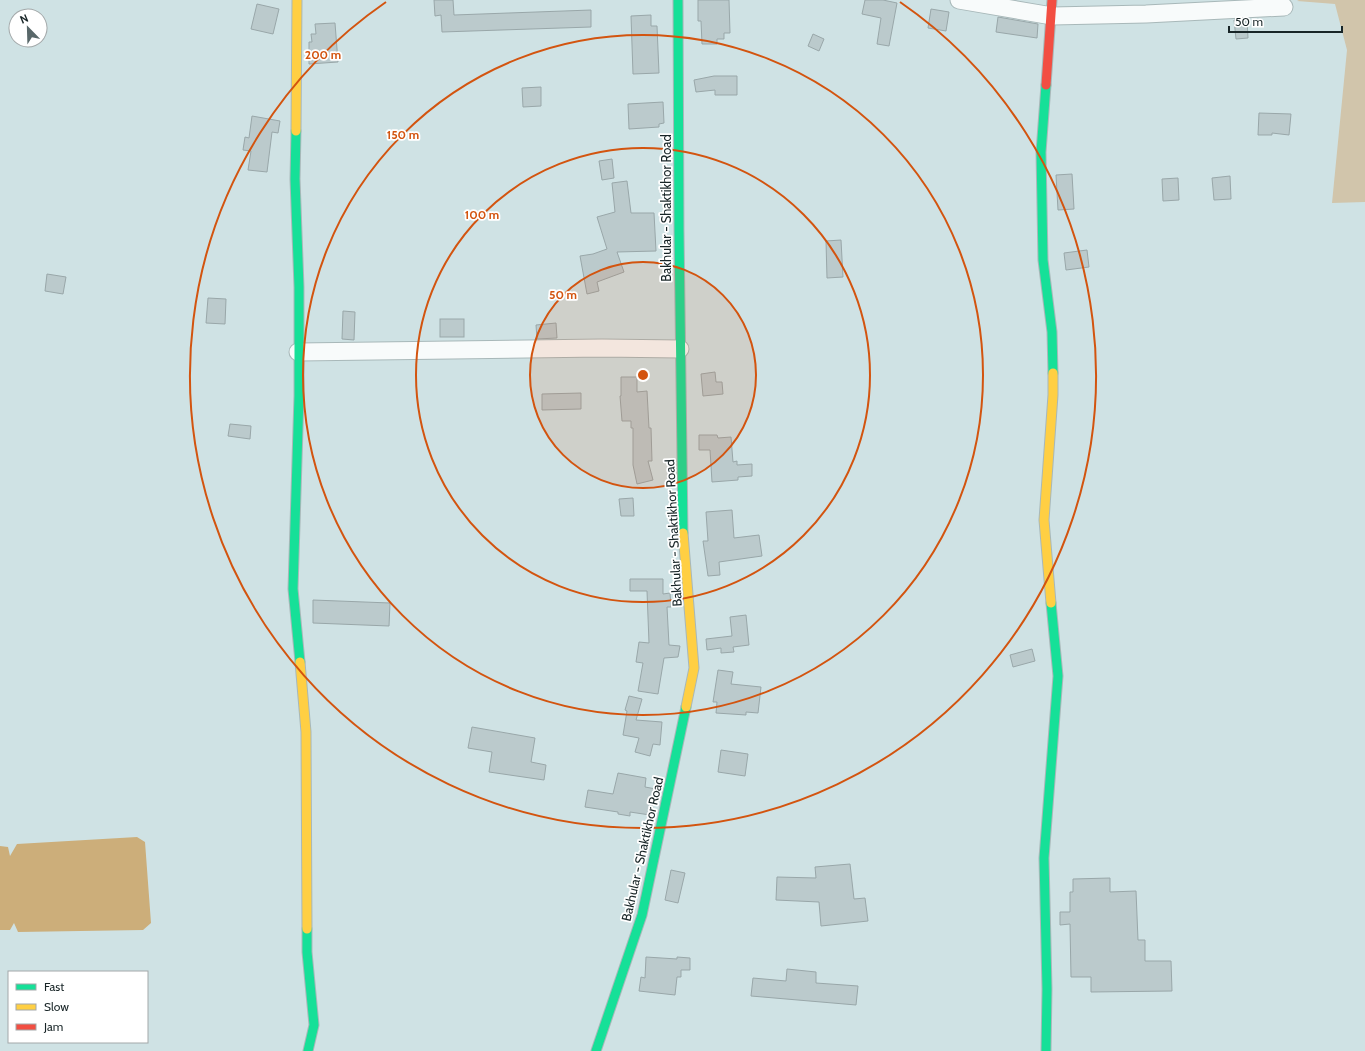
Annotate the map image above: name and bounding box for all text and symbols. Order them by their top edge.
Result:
north arrow [8,8,48,48]
scale bar [1229,8,1342,34]
text: N [18,11,30,27]
text: 50 m [1235,14,1263,29]
text: 200 m [305,47,341,62]
text: 150 m [387,127,419,142]
street label: Bakhular - Shaktikhor Road [658,134,674,282]
text: 100 m [465,207,499,222]
text: 50 m [549,287,577,302]
centre of rings [636,368,650,382]
street label: Bakhular - Shaktikhor Road [661,459,685,607]
street label: Bakhular - Shaktikhor Road [618,775,666,923]
legend [8,971,148,1043]
text: Fast [44,979,64,994]
text: Slow [44,999,69,1014]
text: Jam [43,1019,63,1034]

